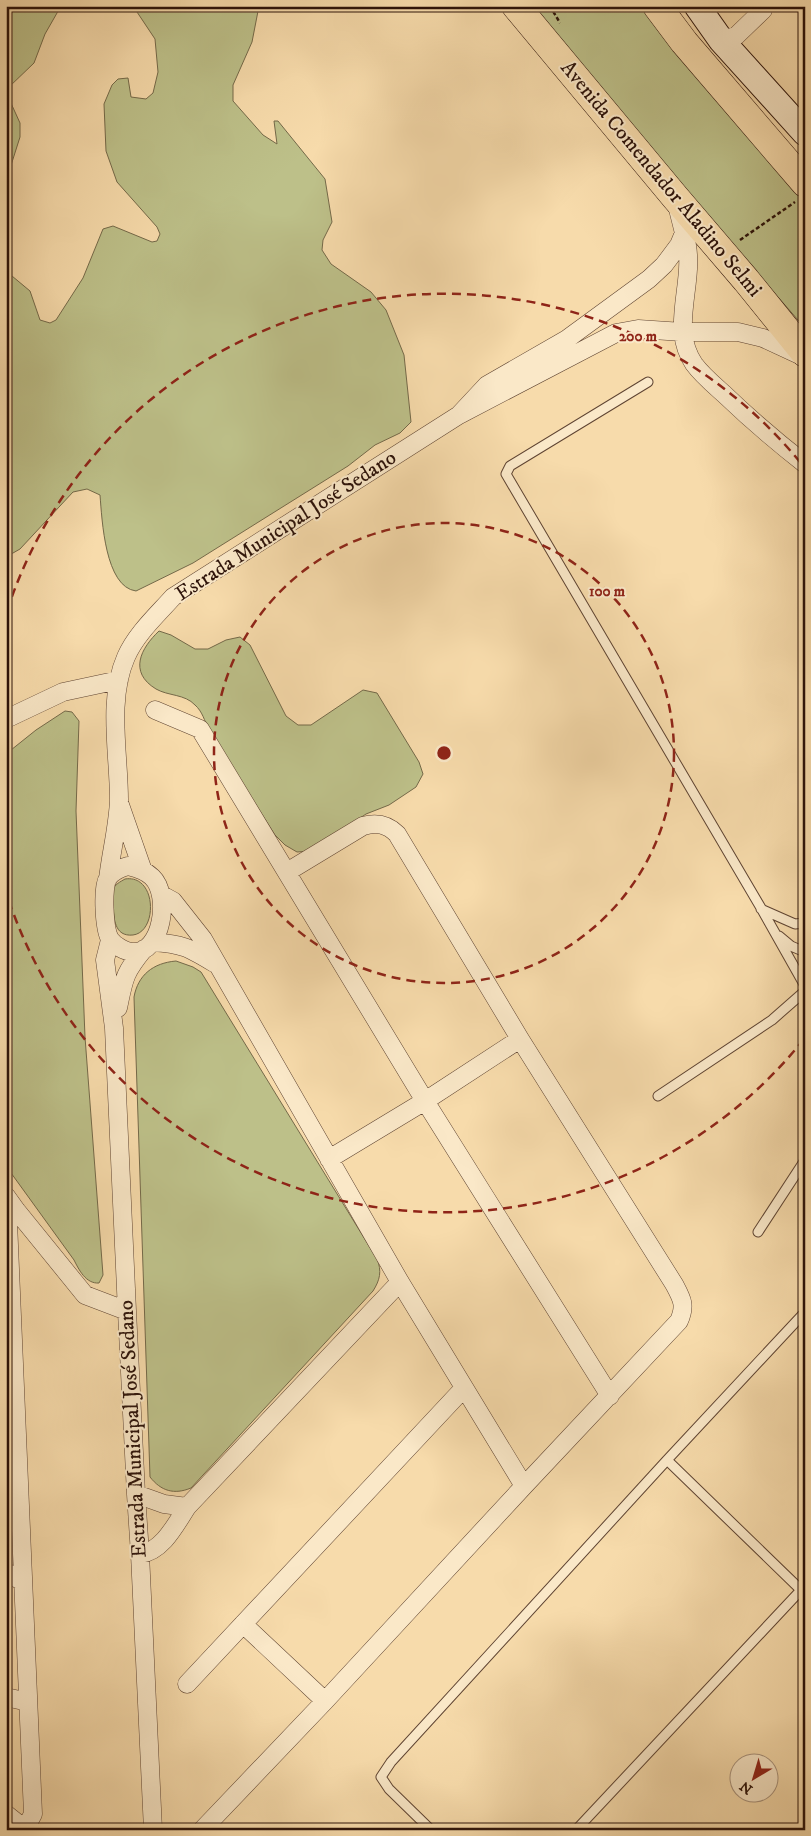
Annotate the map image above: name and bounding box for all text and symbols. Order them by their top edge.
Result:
street label: Avenida Comendador Aladino Selmi [555,56,767,302]
text: 200 m [619,327,658,346]
street label: Estrada Municipal José Sedano [171,445,401,607]
text: 100 m [589,582,626,601]
centre of rings [435,744,453,762]
street label: Estrada Municipal José Sedano [113,1299,153,1559]
north arrow [728,1754,778,1804]
text: N [736,1777,757,1798]

